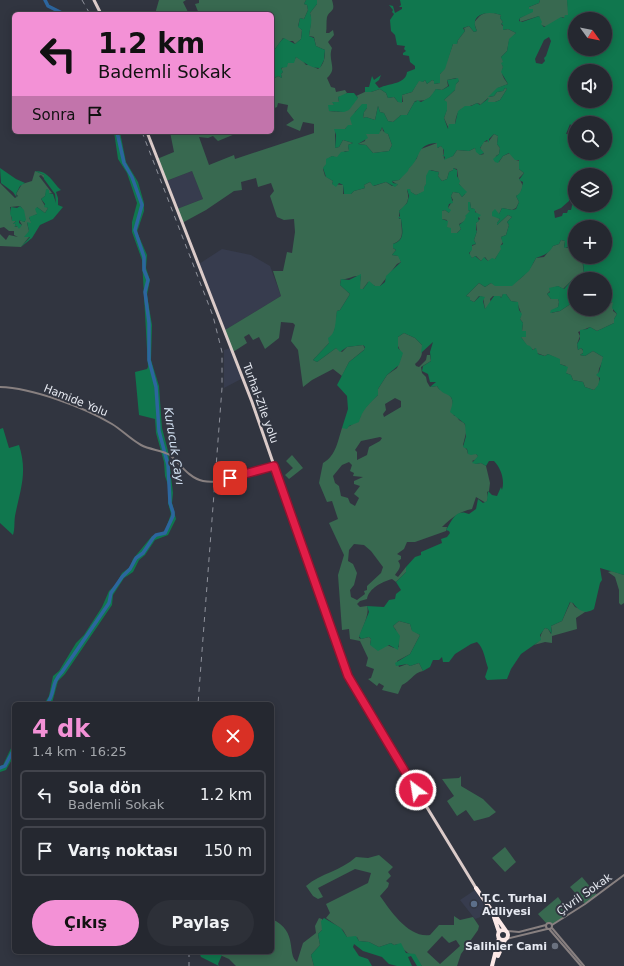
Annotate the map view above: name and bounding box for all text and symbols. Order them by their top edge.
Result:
north arrow [568,12,612,56]
map controls [568,12,612,316]
text: 1.2 km [98,27,205,60]
icon: left [32,28,84,80]
text: Bademli Sokak [98,61,231,82]
button: sound [568,64,612,108]
icon: arrive [84,104,106,126]
text: Sonra [32,106,76,124]
button: search [568,116,612,160]
button: layers [568,168,612,212]
button: + [568,220,612,264]
button: − [568,272,612,316]
street label: Turhal-Zile yolu [240,360,281,445]
street label: Hamide Yolu [42,382,110,419]
water label: Kurucuk Çayı [161,406,187,486]
pin [213,461,247,495]
icon: arrive [219,467,241,489]
text: 4 dk [32,715,90,743]
button: close [212,715,254,757]
text: 1.4 km · 16:25 [32,744,127,759]
position arrow [395,769,437,811]
text: Sola dön [68,779,141,797]
icon: left [34,784,56,806]
text: 1.2 km [200,786,252,804]
text: Bademli Sokak [68,797,164,812]
icon: arrive [34,840,56,862]
text: Varış noktası [68,842,178,860]
text: 150 m [204,842,252,860]
street label: Çivril Sokak [554,870,615,918]
place label: T.C. Turhal Adliyesi [482,892,547,918]
marker: T.C. Turhal Adliyesi [469,899,479,909]
button: Çıkış [32,900,139,946]
button: Paylaş [147,900,254,946]
place label: Salihler Cami [465,940,547,953]
marker: Salihler Cami [550,941,560,951]

